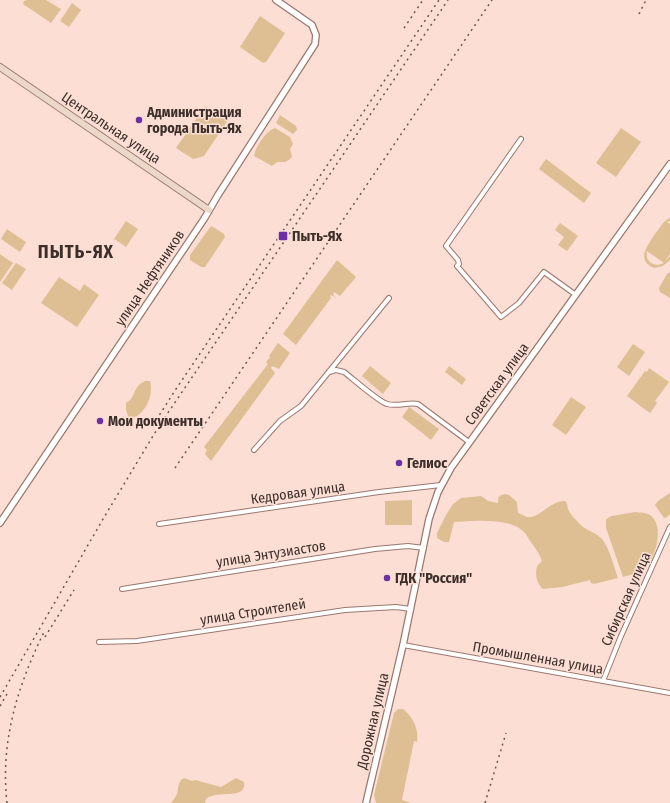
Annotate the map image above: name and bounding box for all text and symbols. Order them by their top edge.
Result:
street label: Центральная улица [58,89,164,168]
place label: Администрация города Пыть-Ях [146,104,242,137]
marker: Администрация города Пыть-Ях [134,115,144,125]
street label: улица Нефтяников [112,227,188,329]
place label: Пыть-Ях [292,228,342,245]
marker: Пыть-Ях [277,230,289,242]
district label: ПЫТЬ-ЯХ [38,241,114,263]
street label: Советская улица [461,339,533,428]
place label: Мои документы [108,413,203,430]
marker: Мои документы [95,416,105,426]
place label: Гелиос [407,455,448,472]
marker: Гелиос [394,458,404,468]
street label: Кедровая улица [250,478,346,508]
street label: улица Энтузиастов [215,537,327,571]
street label: Сибирская улица [598,549,654,649]
place label: ГДК "Россия" [395,570,472,587]
marker: ГДК "Россия" [382,573,392,583]
street label: улица Строителей [199,595,307,629]
street label: Промышленная улица [471,638,605,678]
street label: Дорожная улица [353,671,392,772]

